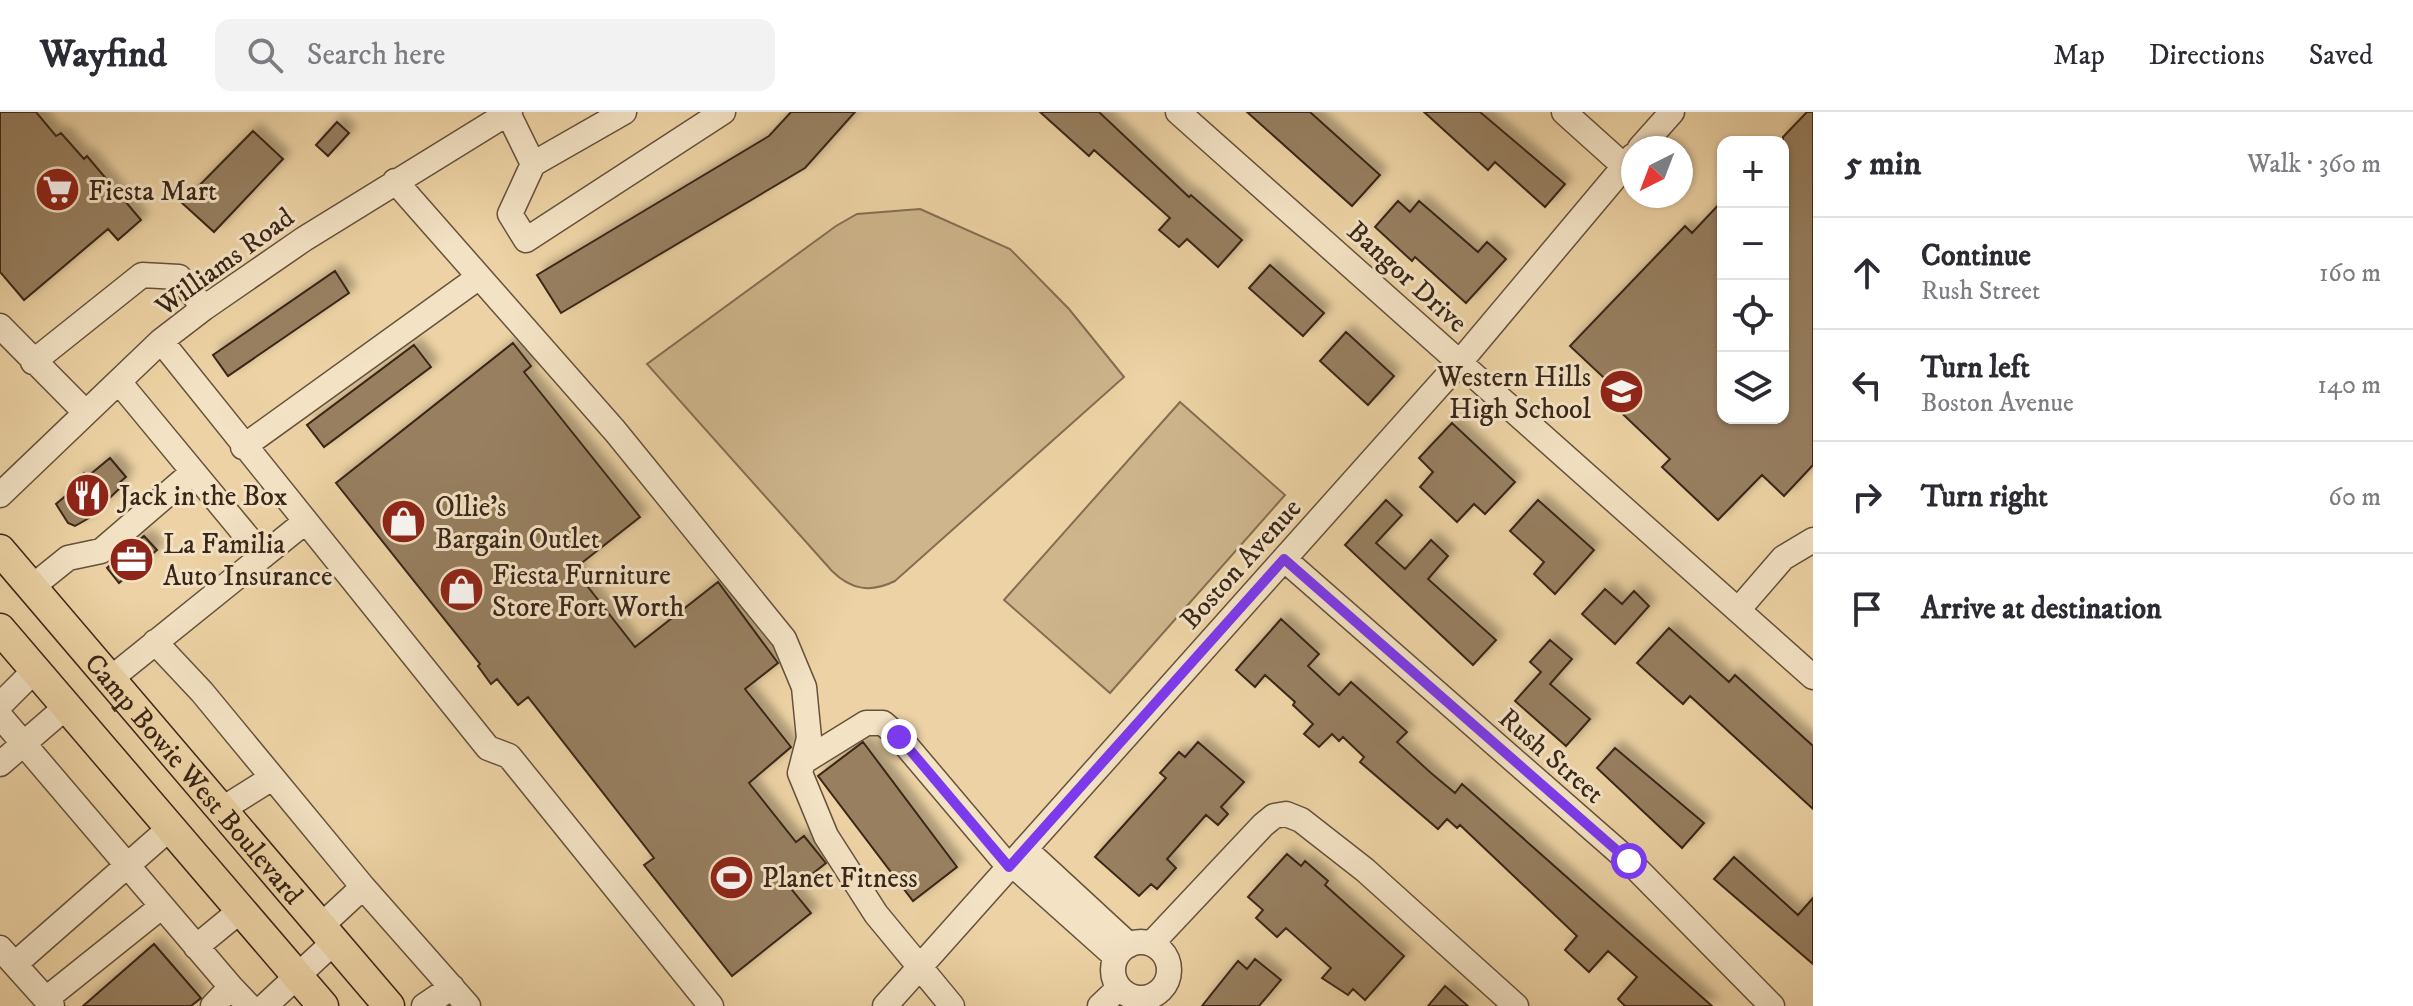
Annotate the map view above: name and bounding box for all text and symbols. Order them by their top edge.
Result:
search box [215,19,775,91]
text: Wayfind [40,31,167,79]
icon: search [243,33,287,77]
text: Search here [307,37,445,74]
text: Map [2053,38,2105,73]
text: Directions [2149,38,2265,73]
text: Saved [2309,38,2373,73]
north arrow [1621,136,1693,208]
map controls [1717,136,1789,424]
button: + [1717,136,1789,208]
text: 5 min [1845,143,1921,185]
text: Walk · 360 m [2247,148,2381,181]
supermarket icon: Fiesta Mart [33,166,81,214]
place label: Fiesta Mart [88,174,217,209]
street label: Williams Road [148,200,301,325]
button: − [1717,208,1789,280]
street label: Bangor Drive [1339,214,1475,340]
text: Continue [1921,238,2031,275]
icon: ahead [1845,251,1889,295]
text: 160 m [2319,257,2381,290]
text: Rush Street [1921,275,2040,308]
button: locate [1717,280,1789,352]
text: Turn left [1921,350,2030,387]
button: layers [1717,352,1789,424]
place label: Western Hills High School [1436,360,1592,427]
icon: left [1845,363,1889,407]
school or university icon: Western Hills High School [1598,368,1646,416]
text: 140 m [2317,369,2381,402]
text: Boston Avenue [1921,387,2074,420]
restaurant icon: Jack in the Box [64,471,112,519]
icon: right [1845,475,1889,519]
place label: Jack in the Box [116,479,288,514]
text: Turn right [1921,479,2048,516]
text: 60 m [2328,481,2381,514]
place label: Ollie's Bargain Outlet [435,490,600,557]
street label: Boston Avenue [1173,491,1309,637]
shop icon: Ollie's Bargain Outlet [380,498,428,546]
place label: La Familia Auto Insurance [163,527,332,594]
office icon: La Familia Auto Insurance [108,535,156,583]
place label: Fiesta Furniture Store Fort Worth [492,558,685,625]
shop icon: Fiesta Furniture Store Fort Worth [437,566,485,614]
icon: arrive [1845,587,1889,631]
text: Arrive at destination [1921,591,2162,628]
street label: Camp Bowie West Boulevard [77,646,310,912]
street label: Rush Street [1491,701,1611,811]
route end [881,719,917,755]
route start [1611,843,1647,879]
sports icon: Planet Fitness [707,853,755,901]
place label: Planet Fitness [762,861,918,896]

